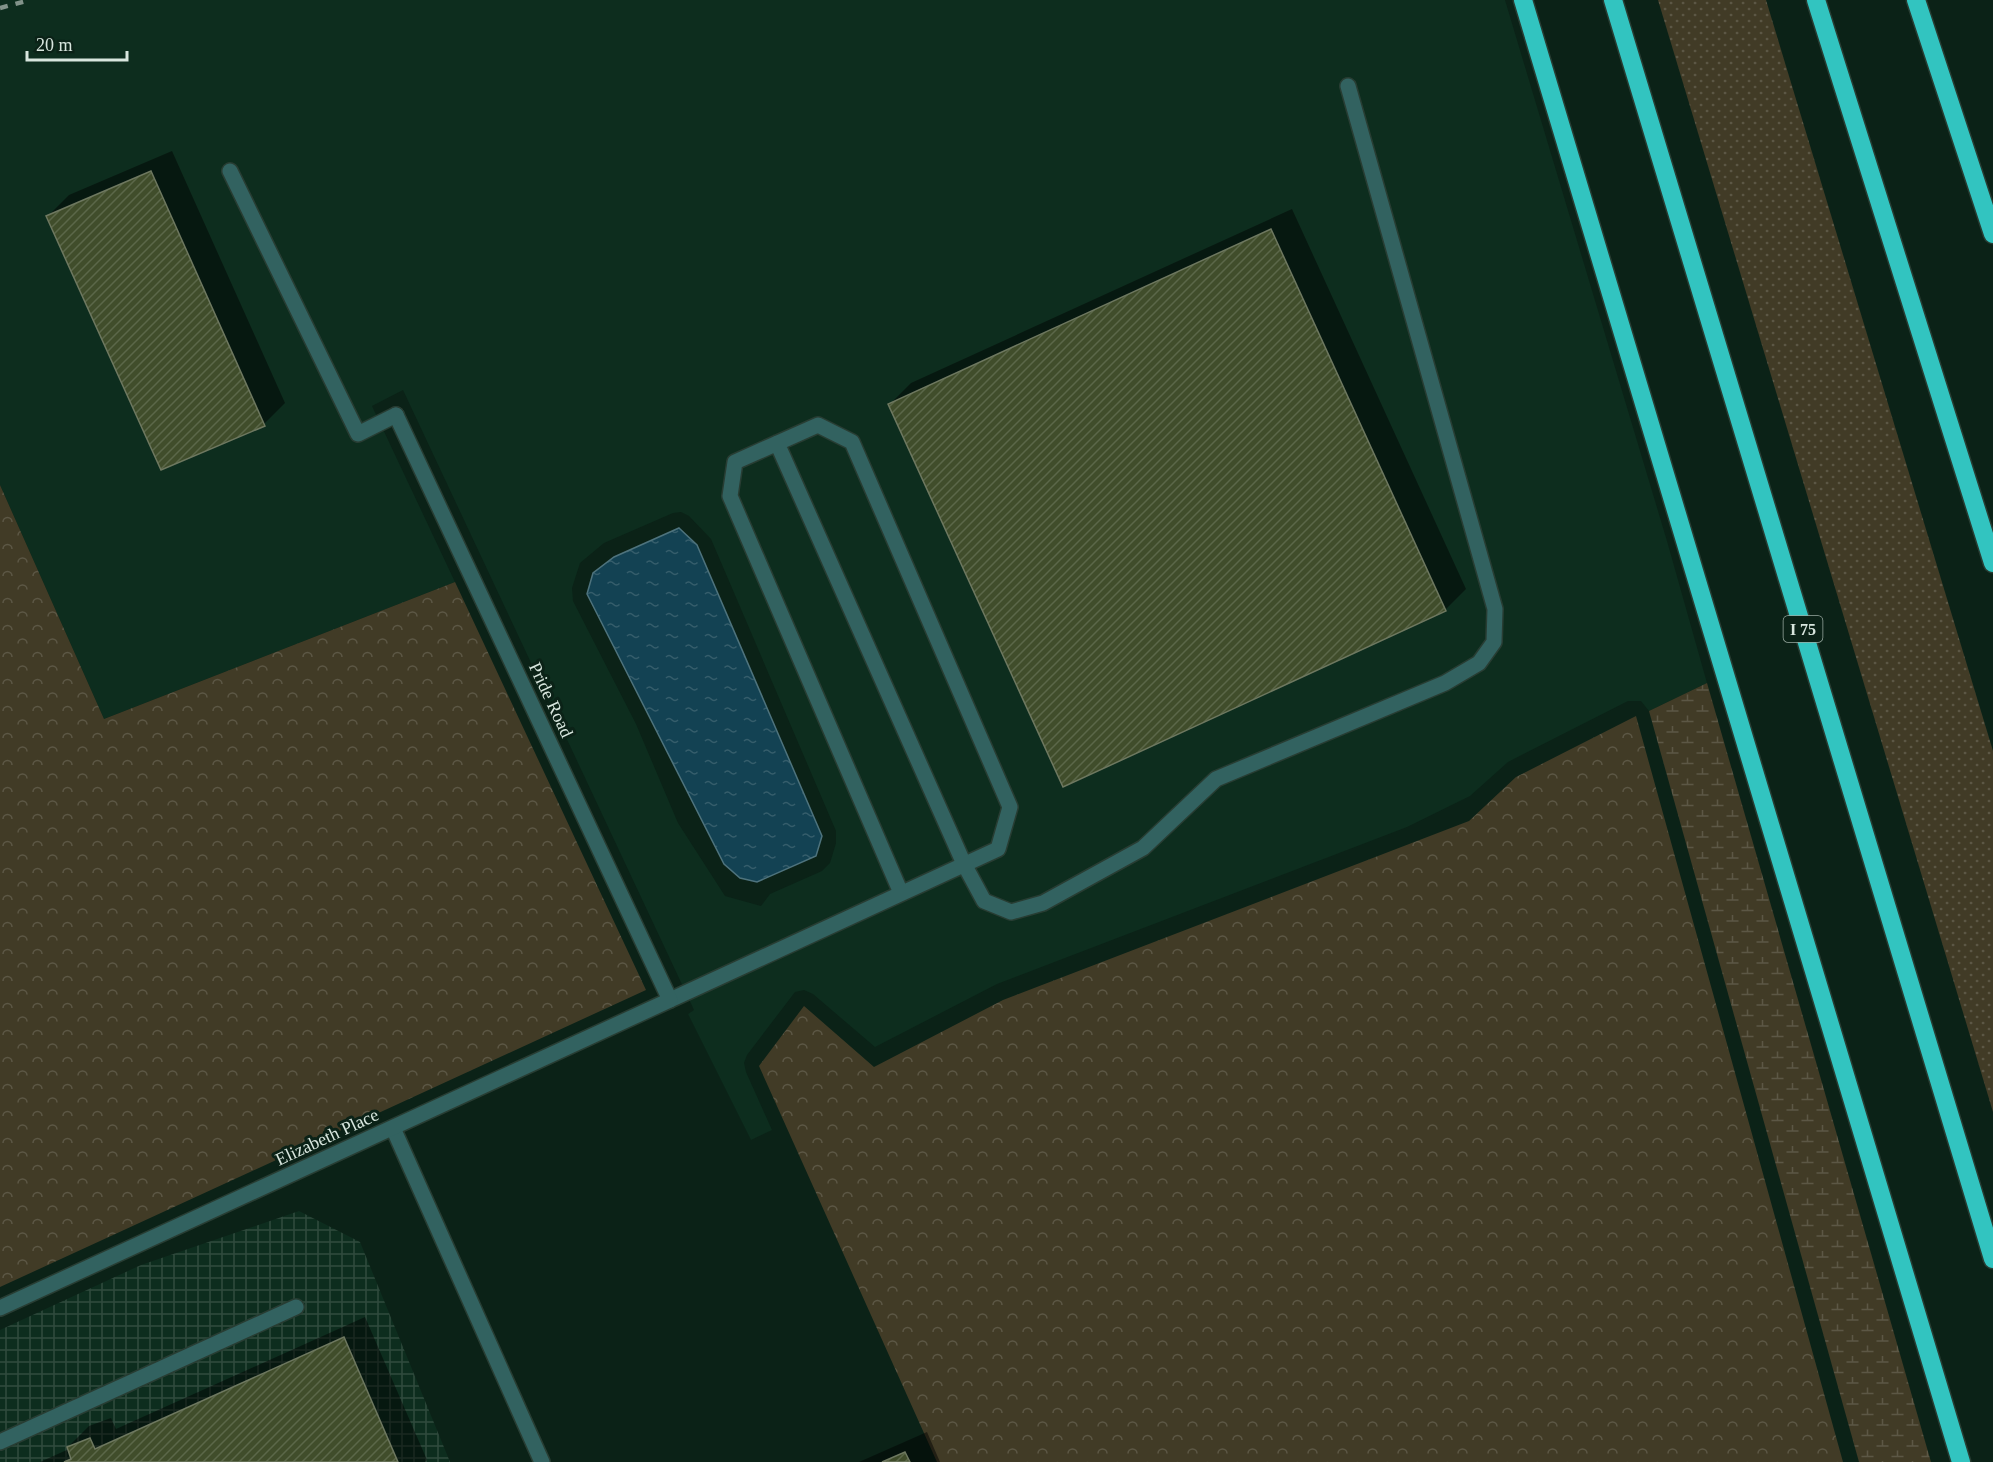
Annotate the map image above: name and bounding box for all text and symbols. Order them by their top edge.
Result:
scale bar [27,24,128,62]
text: 20 m [36,35,73,55]
road number: I 75 [1784,616,1822,642]
street label: Pride Road [525,659,577,741]
street label: Elizabeth Place [272,1104,382,1170]

